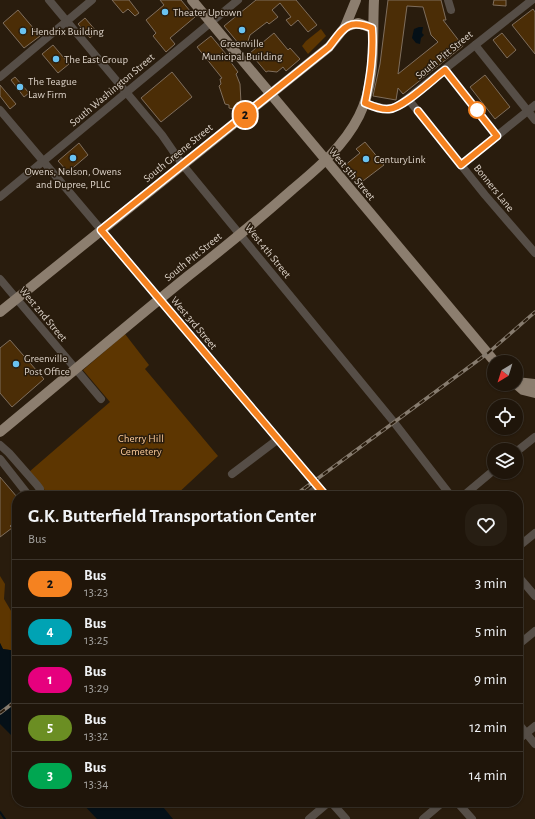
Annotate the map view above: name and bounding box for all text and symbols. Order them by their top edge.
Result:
marker: Theater Uptown [160,7,170,17]
place label: Theater Uptown [173,7,242,18]
marker: Greenville Municipal Building [237,25,247,35]
marker: Hendrix Building [18,26,28,36]
place label: Hendrix Building [31,26,104,37]
street label: South Pitt Street [413,28,475,81]
place label: Greenville Municipal Building [202,38,283,62]
street label: South Washington Street [68,51,157,129]
marker: The East Group [51,54,61,64]
place label: The East Group [64,54,128,65]
place label: The Teague Law Firm [28,76,77,100]
marker: The Teague Law Firm [15,82,25,92]
unlabelled marker [468,101,486,119]
line badge: 2 [232,102,258,128]
text: 2 [242,108,248,122]
street label: South Greene Street [141,121,215,184]
street label: West 5th Street [327,145,378,203]
marker: Owens, Nelson, Owens and Dupree, PLLC [68,153,78,163]
marker: CenturyLink [361,154,371,164]
place label: CenturyLink [374,154,426,165]
street label: Bonners Lane [472,162,516,214]
place label: Owens, Nelson, Owens and Dupree, PLLC [25,166,121,190]
street label: West 4th Street [243,222,293,280]
street label: South Pitt Street [162,230,224,283]
street label: West 2nd Street [17,284,69,344]
street label: West 3rd Street [169,294,220,352]
place label: Greenville Post Office [24,353,70,377]
north arrow [487,355,523,391]
map controls [487,355,523,479]
marker: Greenville Post Office [11,359,21,369]
button: locate [487,399,523,435]
park label: Cherry Hill Cemetery [118,433,164,457]
button: layers [487,443,523,479]
button: heart [465,504,507,546]
text: G.K. Butterfield Transportation Center [28,507,316,526]
text: Bus [28,533,46,546]
text: Bus [84,568,106,583]
text: 3 min [475,576,507,591]
text: 2 [47,577,53,591]
text: 13:23 [84,586,108,599]
text: Bus [84,616,106,631]
text: 5 min [475,624,507,639]
text: 4 [46,625,54,639]
text: 13:25 [84,634,108,647]
text: Bus [84,664,106,679]
text: 9 min [474,672,507,687]
text: 1 [47,673,53,687]
text: 13:29 [84,682,109,695]
text: Bus [84,712,106,727]
text: 12 min [469,720,507,735]
text: 5 [47,721,53,735]
text: 13:32 [84,730,108,743]
text: Bus [84,760,106,775]
text: 14 min [469,768,507,783]
text: 3 [47,769,53,783]
text: 13:34 [84,778,108,791]

